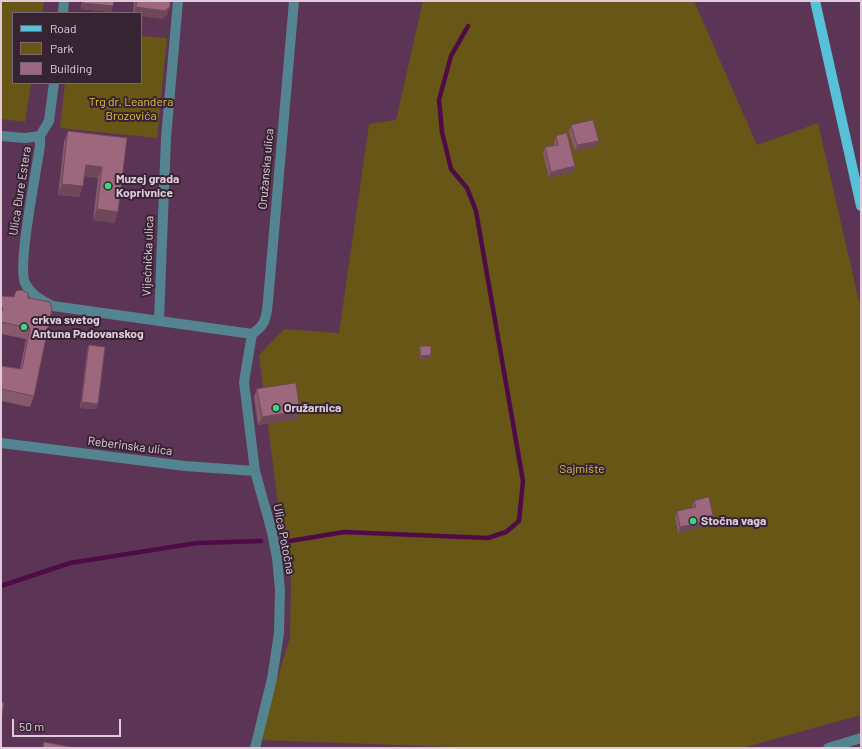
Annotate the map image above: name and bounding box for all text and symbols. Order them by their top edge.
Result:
legend [12,12,142,84]
text: Road [50,21,77,35]
text: Park [50,41,74,55]
text: Building [50,61,92,75]
park label: Trg dr. Leandera Brozovića [89,95,173,123]
street label: Oružanska ulica [255,128,277,210]
street label: Ulica Đure Estera [6,145,34,237]
place label: Muzej grada Koprivnice [116,172,179,200]
marker: Muzej grada Koprivnice [103,181,113,191]
street label: Vijećnička ulica [139,216,157,296]
place label: crkva svetog Antuna Padovanskog [32,313,144,341]
marker: crkva svetog Antuna Padovanskog [19,322,29,332]
place label: Oružarnica [284,401,341,415]
marker: Oružarnica [271,403,281,413]
street label: Reberinska ulica [87,434,173,458]
park label: Sajmište [559,462,605,476]
street label: Ulica Potočna [270,503,298,575]
place label: Stočna vaga [701,514,766,528]
marker: Stočna vaga [688,516,698,526]
scale bar [14,711,123,737]
text: 50 m [19,719,44,733]

